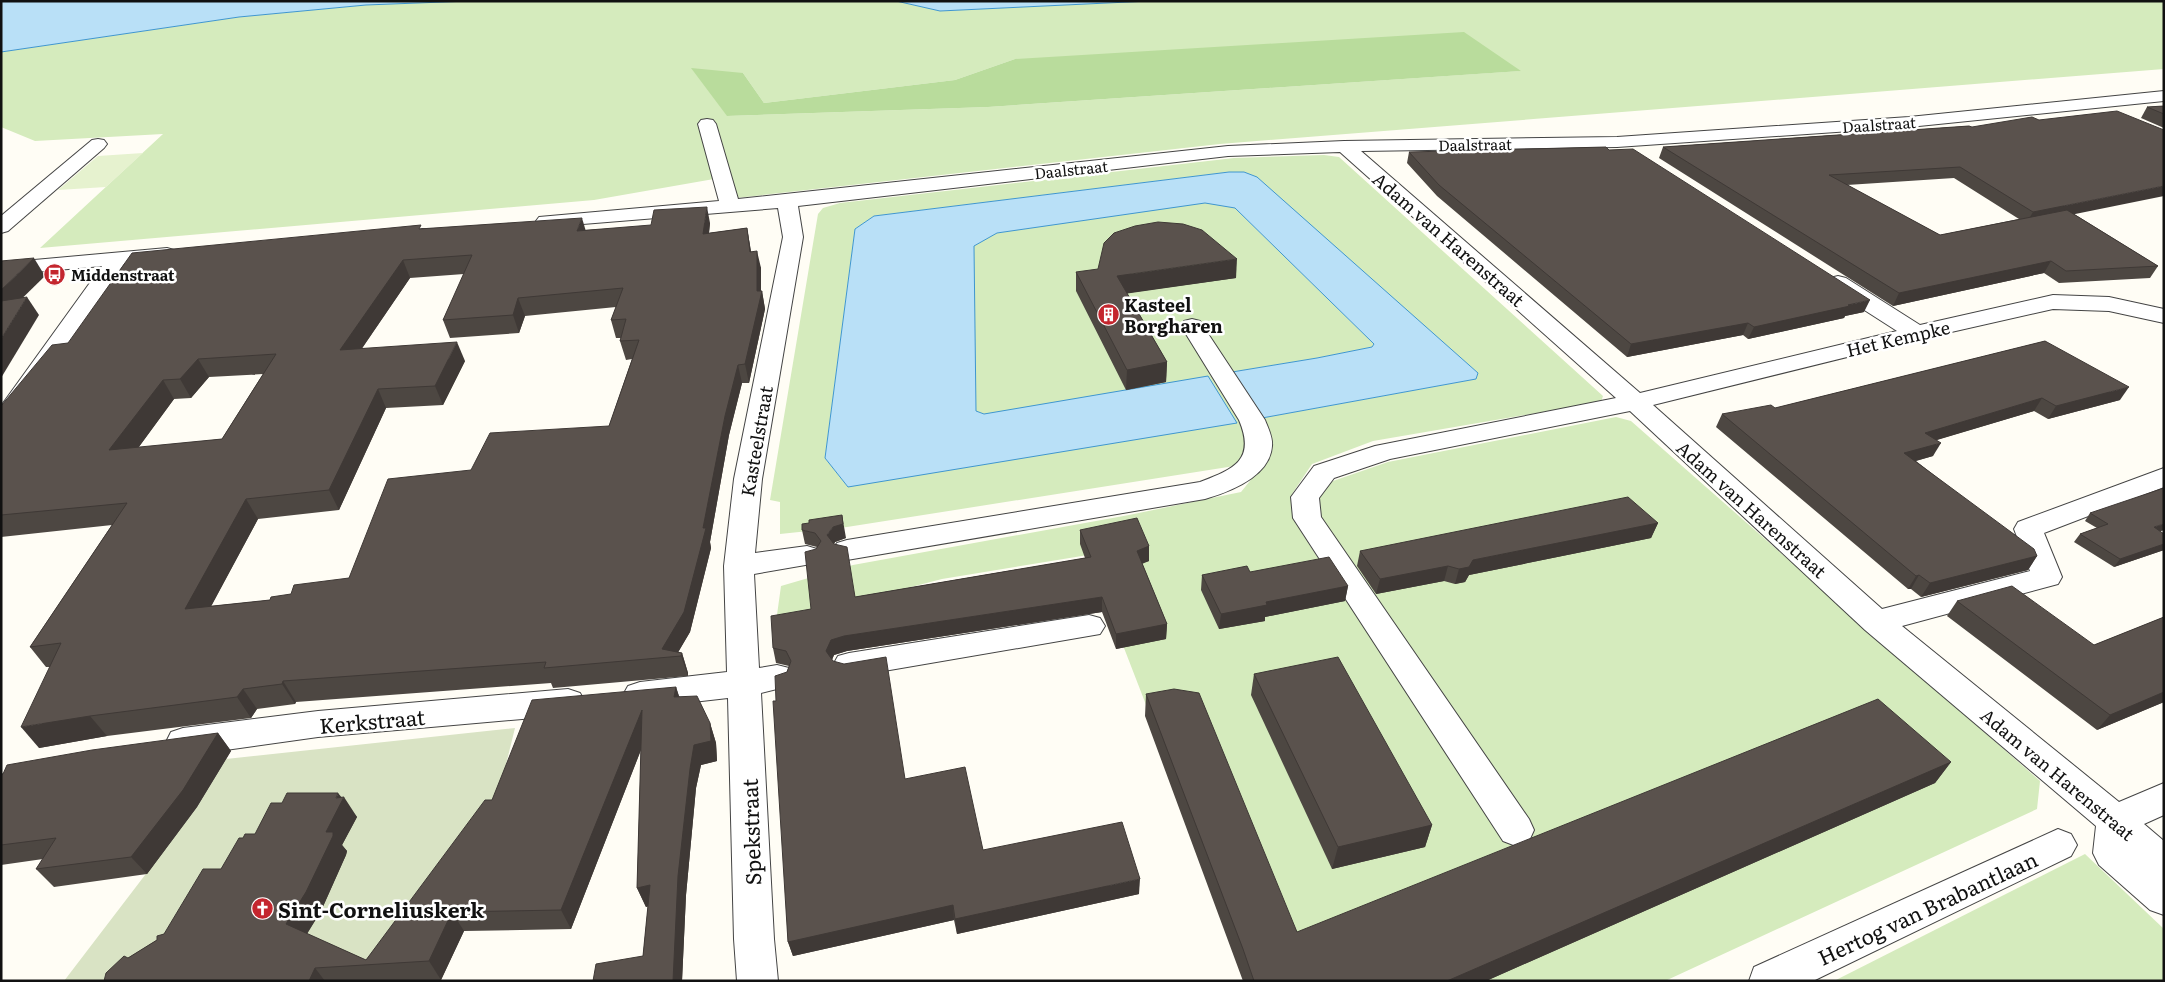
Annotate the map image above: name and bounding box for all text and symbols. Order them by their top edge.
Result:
street label: Daalstraat [1841,110,1917,138]
street label: Daalstraat [1438,132,1512,156]
street label: Daalstraat [1033,154,1109,184]
street label: Adam van Harenstraat [1367,165,1531,313]
bus stop icon: Middenstraat [43,262,67,286]
place label: Middenstraat [71,263,175,286]
place label: Kasteel Borgharen [1124,291,1223,339]
building icon: Kasteel Borgharen [1096,302,1120,326]
street label: Het Kempke [1844,313,1952,363]
street label: Kasteelstraat [733,383,779,498]
street label: Adam van Harenstraat [1671,434,1833,584]
street label: Kerkstraat [318,700,427,740]
street label: Adam van Harenstraat [1975,701,2141,847]
street label: Spekstraat [733,778,767,886]
street label: Hertog van Brabantlaan [1812,842,2042,972]
place label: Sint-Corneliuskerk [278,893,485,924]
church icon: Sint-Corneliuskerk [250,896,274,920]

